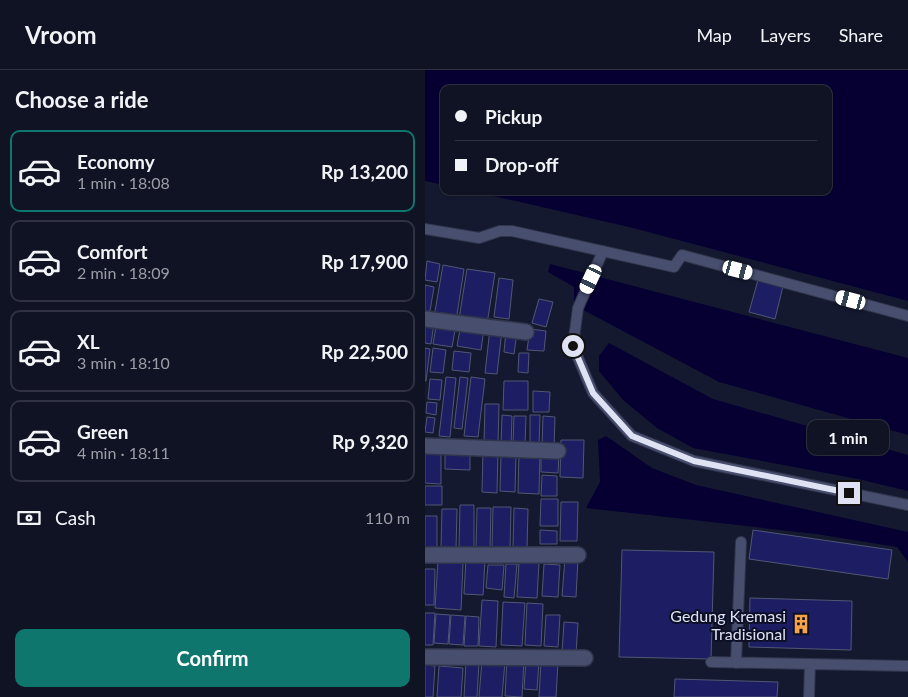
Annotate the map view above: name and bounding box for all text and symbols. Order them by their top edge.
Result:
text: Vroom [25,20,97,49]
text: Map [696,24,732,46]
text: Layers [760,24,811,46]
text: Share [839,24,883,46]
text: Choose a ride [15,86,149,113]
text: Pickup [485,105,542,128]
icon: car [17,149,62,194]
text: Economy [77,150,155,173]
text: Drop-off [485,153,559,176]
text: Rp 13,200 [321,160,408,183]
text: 1 min · 18:08 [77,173,170,192]
icon: car [17,239,62,284]
text: Comfort [77,240,148,263]
text: Rp 17,900 [321,250,408,273]
car [721,259,754,281]
car [577,262,604,296]
text: 2 min · 18:09 [77,263,170,282]
car [834,289,867,311]
icon: car [17,329,62,374]
text: XL [77,330,100,353]
route start [562,335,584,357]
text: Rp 22,500 [321,340,408,363]
text: 3 min · 18:10 [77,353,170,372]
icon: car [17,419,62,464]
text: Green [77,420,128,443]
callout: 1 min [808,420,890,456]
text: 1 min [828,428,868,447]
text: Rp 9,320 [332,430,408,453]
text: 4 min · 18:11 [77,443,170,462]
route end [838,482,860,504]
icon: cash [15,504,43,532]
text: Cash [55,506,96,529]
text: 110 m [365,508,410,527]
place label: Gedung Kremasi Tradisional [670,606,786,643]
building icon: Gedung Kremasi Tradisional [790,613,812,635]
button: Confirm [15,629,410,687]

